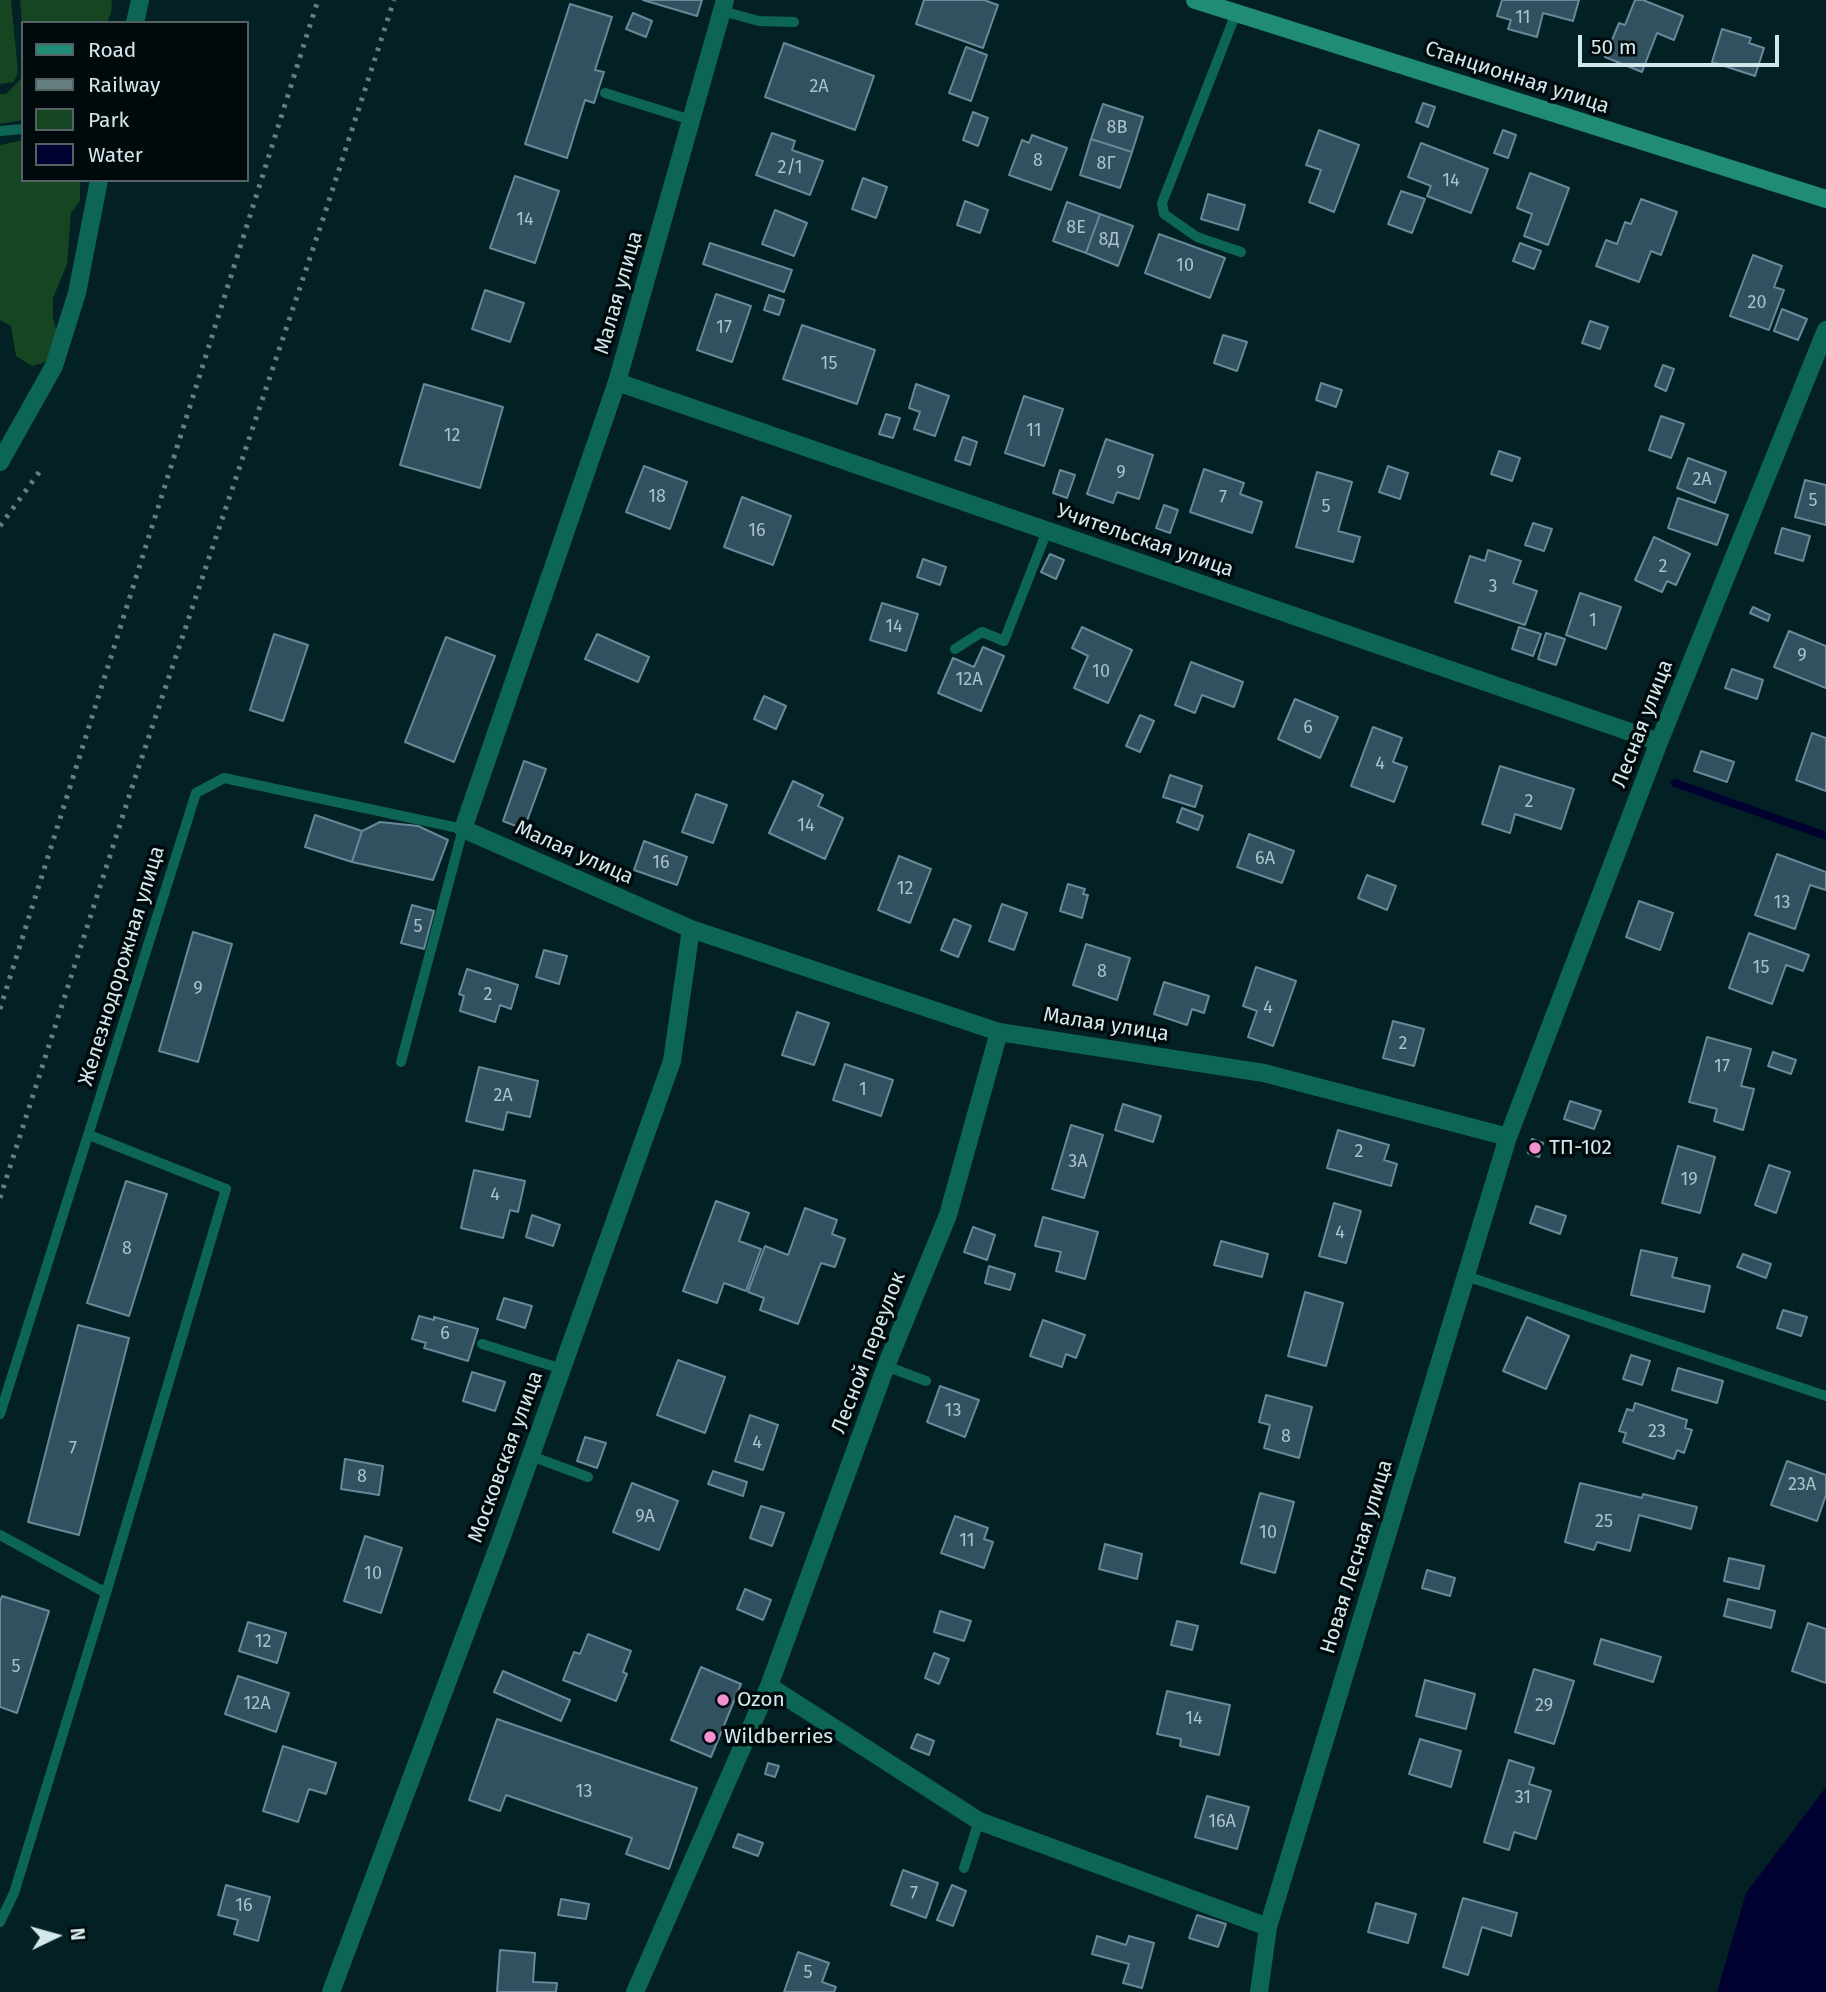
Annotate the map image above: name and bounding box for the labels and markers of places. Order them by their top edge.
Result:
place label: ТП-102 [1549,1135,1612,1161]
marker: ТП-102 [1527,1140,1543,1156]
place label: Ozon [737,1687,785,1713]
marker: Ozon [715,1692,731,1708]
place label: Wildberries [724,1724,833,1750]
marker: Wildberries [702,1729,718,1745]

